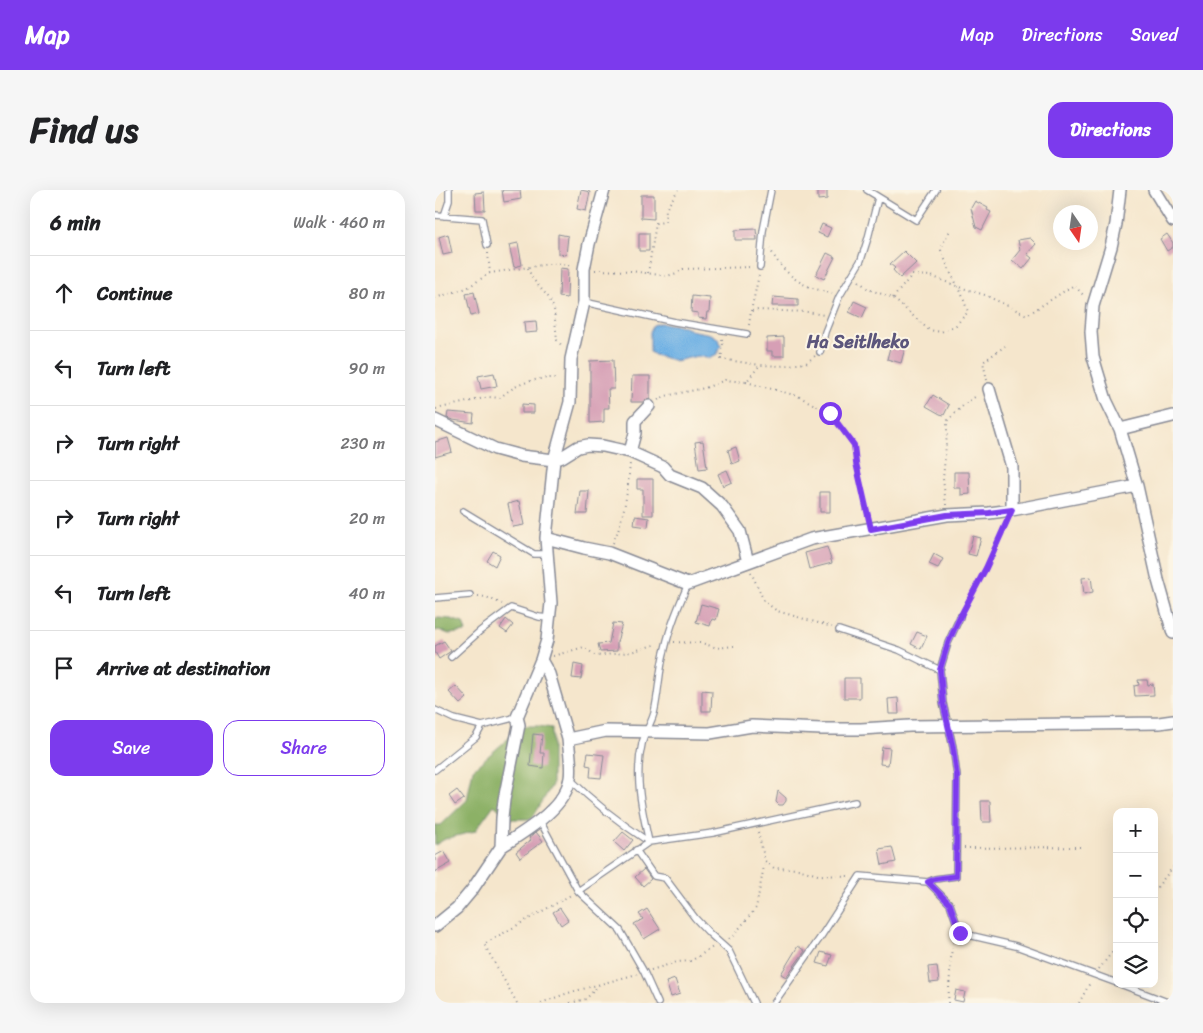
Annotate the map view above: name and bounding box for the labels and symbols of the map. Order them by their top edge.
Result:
north arrow [1053,205,1098,250]
district label: Ha Seitlheko [806,326,910,358]
route start [819,402,842,425]
route end [949,922,972,945]

